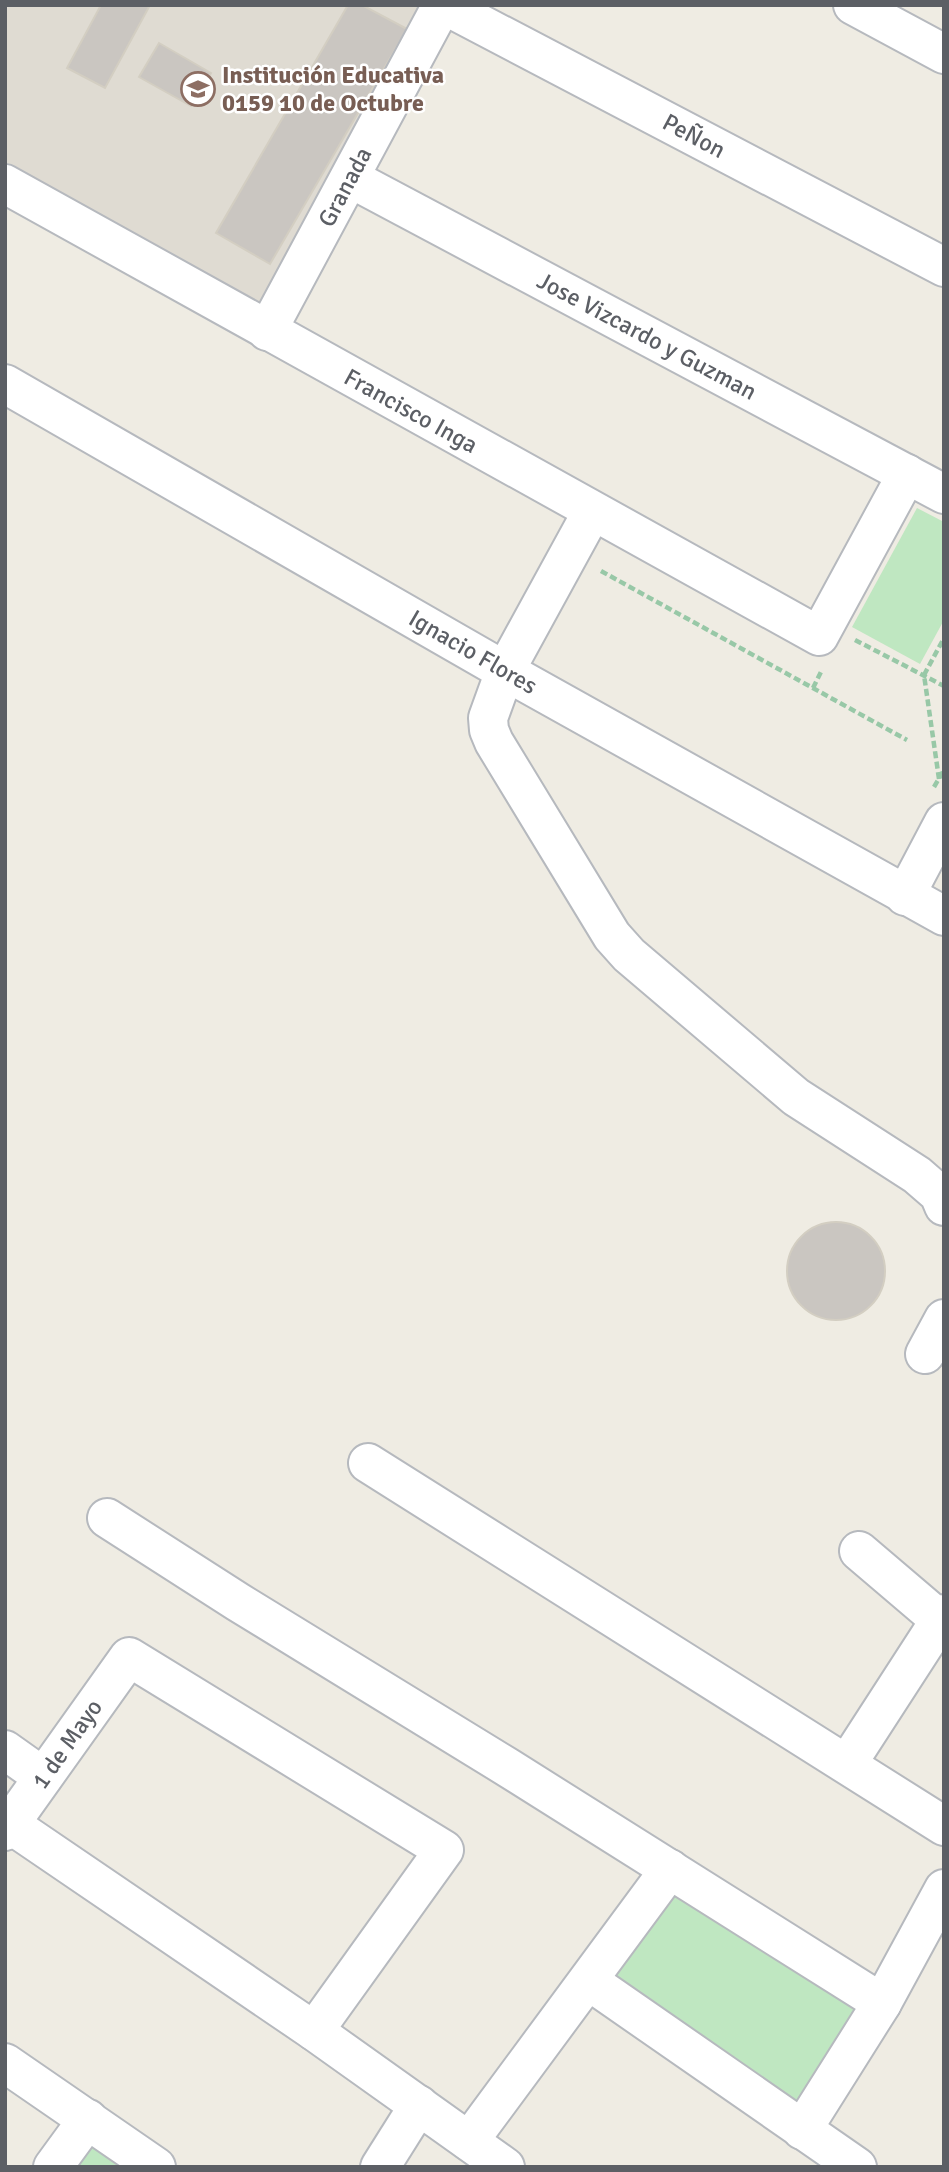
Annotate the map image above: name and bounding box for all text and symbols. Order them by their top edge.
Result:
place label: Institución Educativa 0159 10 de Octubre [222,60,444,118]
school or university icon: Institución Educativa 0159 10 de Octubre [179,70,217,108]
street label: PeÑon [657,107,731,165]
street label: Granada [311,142,379,232]
street label: Jose Vizcardo y Guzman [532,265,762,407]
street label: Francisco Inga [339,362,483,460]
street label: Ignacio Flores [403,603,543,701]
street label: 1 de Mayo [25,1693,109,1795]

